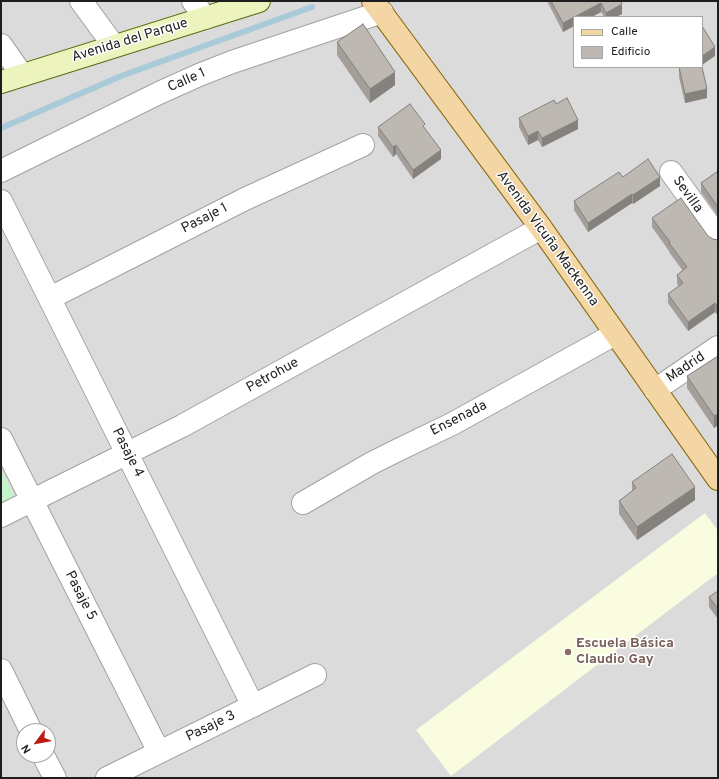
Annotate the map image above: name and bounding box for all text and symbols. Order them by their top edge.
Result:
street label: Avenida del Parque [70,15,190,67]
legend [573,16,703,68]
text: Calle [611,24,638,40]
text: Edificio [611,44,650,60]
street label: Calle 1 [165,65,209,97]
street label: Avenida Vicuña Mackenna [492,168,602,310]
street label: Sevilla [668,174,706,216]
street label: Pasaje 1 [179,200,231,238]
street label: Madrid [663,349,709,387]
street label: Petrohue [244,355,302,397]
street label: Ensenada [428,398,490,440]
street label: Pasaje 4 [107,425,147,481]
street label: Pasaje 5 [60,568,100,624]
place label: Escuela Básica Claudio Gay [576,636,674,668]
marker: Escuela Básica Claudio Gay [563,647,573,657]
street label: Pasaje 3 [184,708,238,746]
north arrow [16,723,56,763]
text: N [19,742,35,756]

